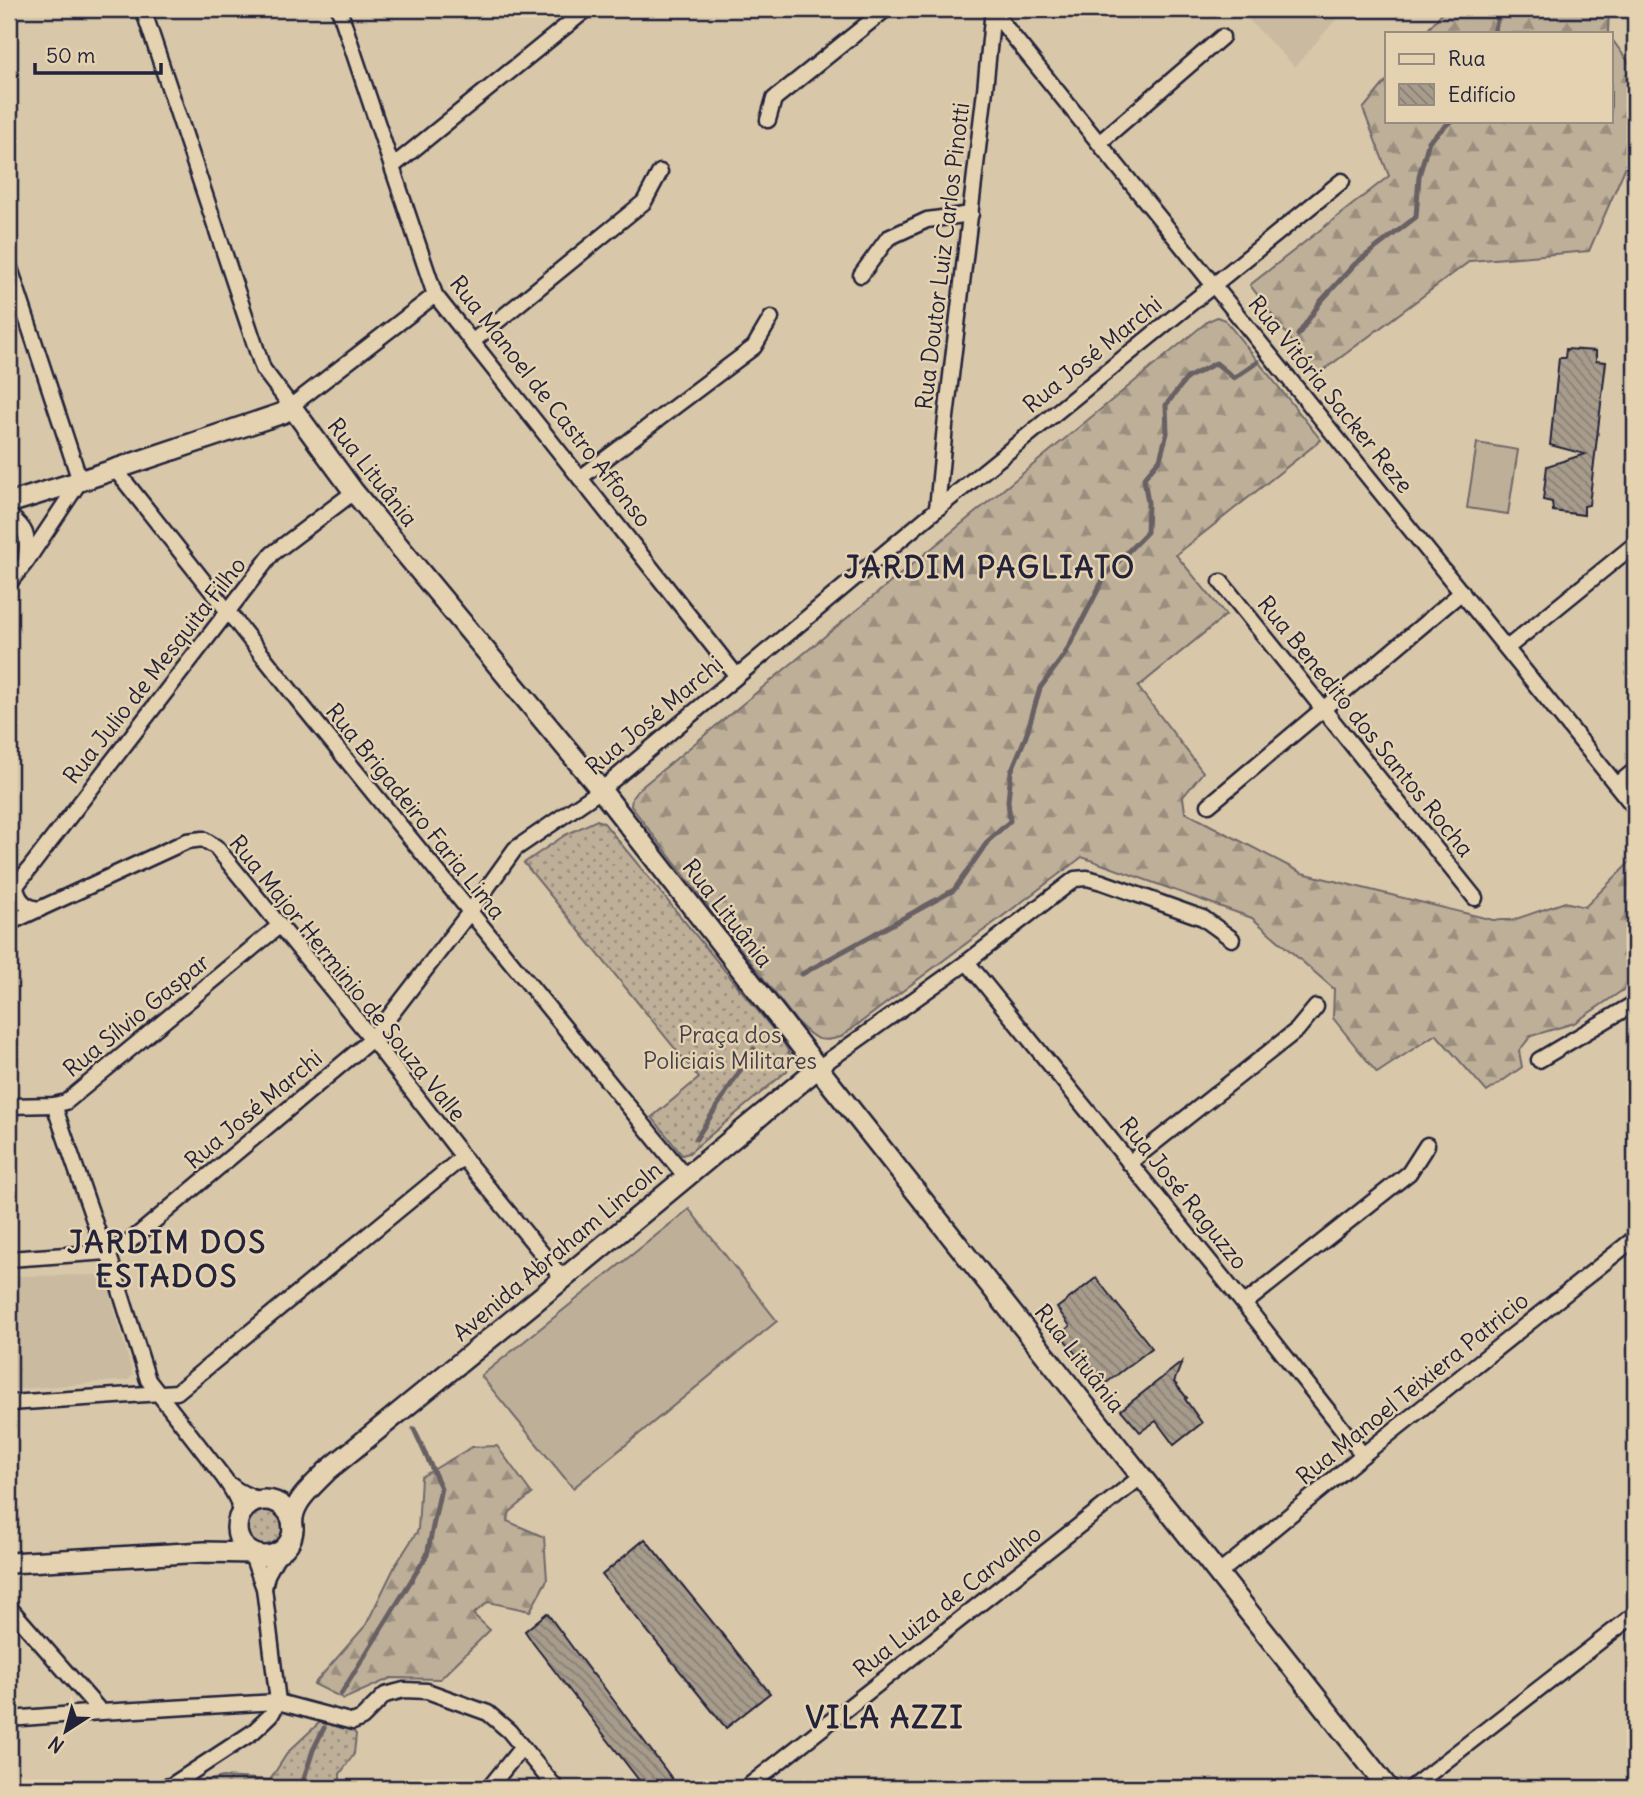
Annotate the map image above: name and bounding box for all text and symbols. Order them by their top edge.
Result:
scale bar [35,32,161,76]
legend [1385,32,1612,122]
text: 50 m [46,42,95,69]
text: Rua [1448,45,1485,72]
text: Edifício [1448,81,1516,108]
street label: Rua Doutor Luiz Carlos Pinotti [909,101,975,411]
street label: Rua Manoel de Castro Affonso [444,269,658,533]
street label: Rua José Marchi [1017,289,1167,419]
street label: Rua Vitória Sacker Reze [1242,289,1420,499]
street label: Rua Lituânia [322,412,424,532]
district label: JARDIM PAGLIATO [844,548,1136,586]
street label: Rua Julio de Mesquita Filho [56,551,252,789]
street label: Rua Benedito dos Santos Rocha [1252,589,1480,863]
street label: Rua José Marchi [579,649,729,781]
street label: Rua Brigadeiro Faria Lima [320,697,512,925]
street label: Rua Major Herminio de Souza Valle [223,829,473,1127]
street label: Rua Lituânia [677,853,779,973]
street label: Rua Sílvio Gaspar [57,947,216,1083]
park label: Praça dos Policiais Militares [643,1020,817,1075]
street label: Rua José Marchi [178,1043,328,1175]
street label: Rua José Raguzzo [1114,1111,1254,1275]
street label: Avenida Abraham Lincoln [446,1155,668,1347]
district label: JARDIM DOS ESTADOS [67,1223,267,1295]
street label: Rua Manoel Teixiera Patricio [1290,1285,1534,1491]
street label: Rua Lituânia [1029,1298,1131,1418]
street label: Rua Luiza de Carvalho [847,1518,1047,1684]
north arrow [32,1696,102,1766]
district label: VILA AZZI [806,1698,964,1736]
text: N [44,1731,68,1758]

